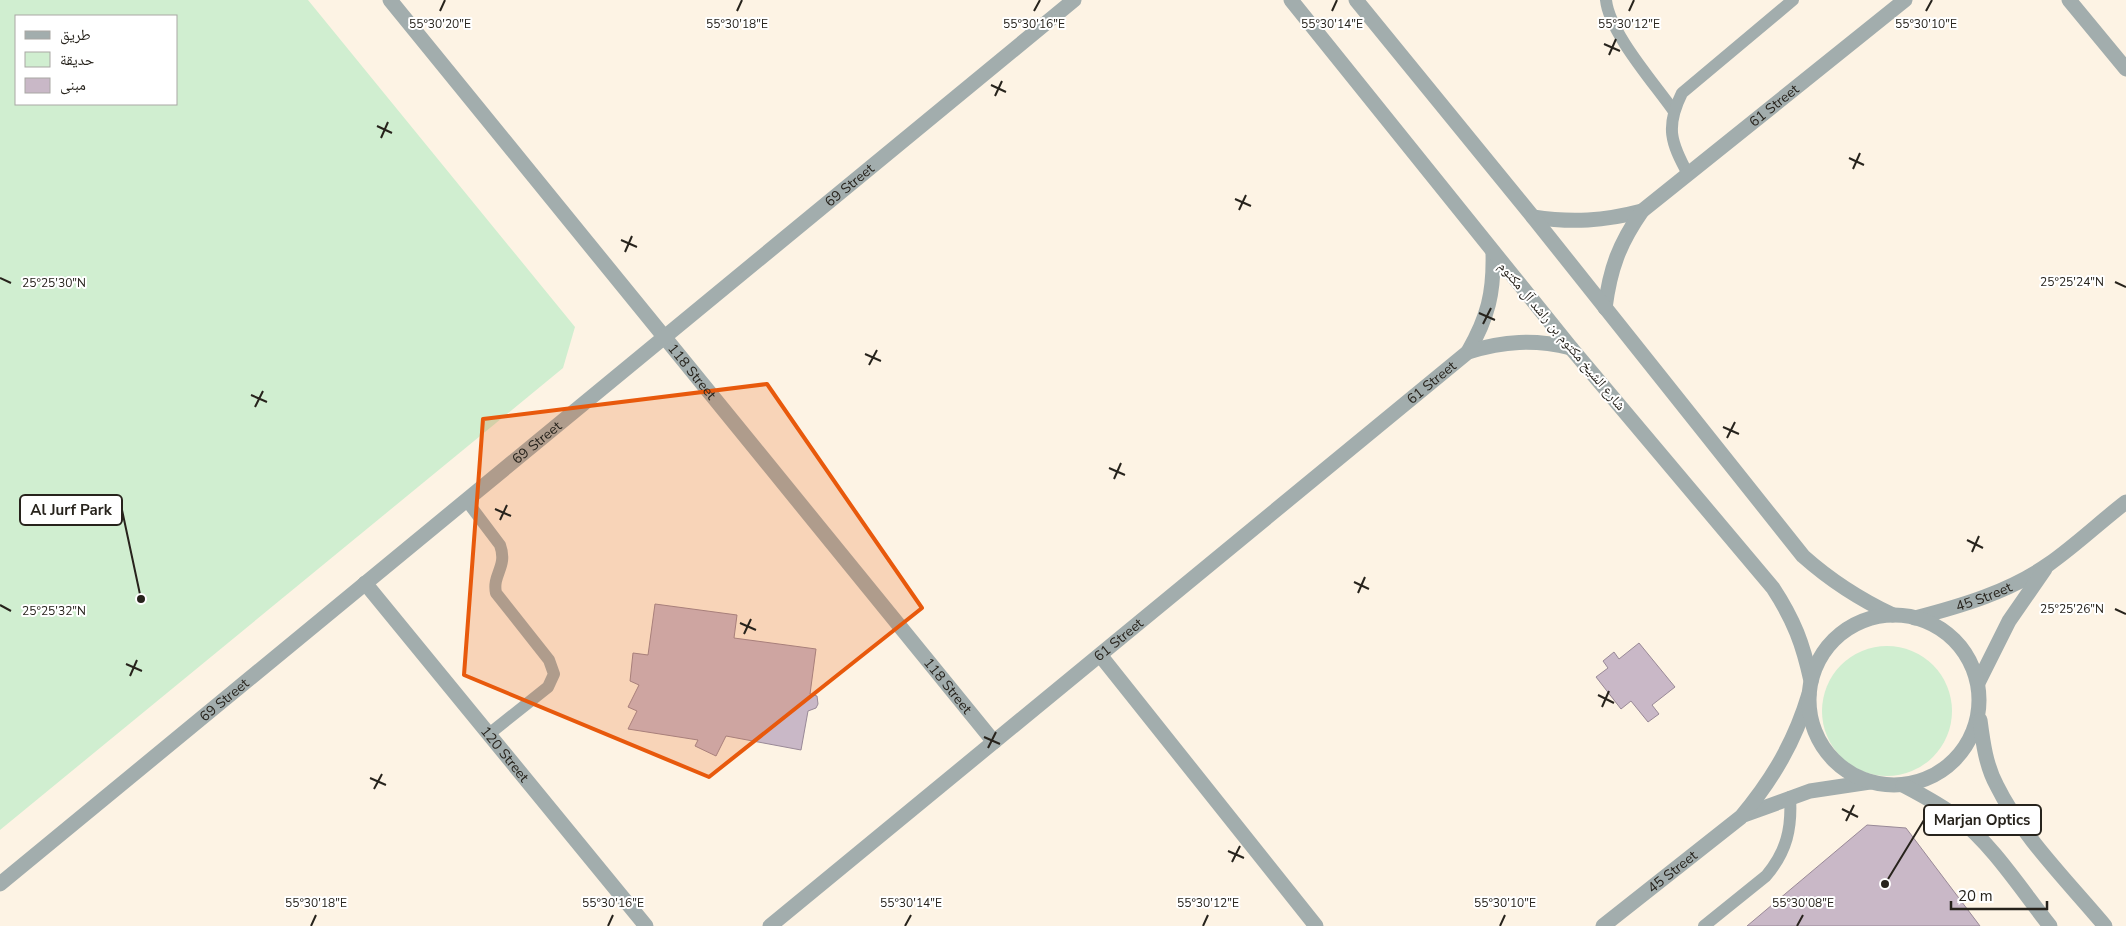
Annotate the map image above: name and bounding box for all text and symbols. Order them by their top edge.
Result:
legend [15,15,178,105]
text: 55°30'20"E [409,16,471,32]
text: 55°30'18"E [706,16,768,32]
text: 55°30'16"E [1003,16,1065,32]
text: 55°30'14"E [1301,16,1363,32]
text: 55°30'12"E [1598,16,1660,32]
text: 55°30'10"E [1895,16,1957,32]
text: طريق [60,25,91,45]
text: حديقة [60,50,95,70]
text: مبنى [60,75,86,95]
street label: 61 Street [1745,79,1803,131]
street label: 69 Street [821,159,878,211]
street label: شارع الشيخ مكتوم بن راشد آل مكتوم [1494,258,1630,414]
text: 25°25'24"N [2040,274,2104,290]
text: 25°25'30"N [22,275,86,291]
street label: 118 Street [664,339,721,404]
street label: 61 Street [1402,356,1460,408]
street label: 69 Street [508,416,565,468]
callout: Al Jurf Park [20,495,122,525]
text: Al Jurf Park [30,500,113,520]
street label: 45 Street [1953,577,2015,616]
text: 25°25'26"N [2040,601,2104,617]
text: 25°25'32"N [22,603,86,619]
street label: 61 Street [1090,614,1147,666]
street label: 118 Street [920,654,977,718]
street label: 69 Street [195,674,253,726]
street label: 120 Street [476,722,534,786]
callout: Marjan Optics [1924,805,2041,835]
text: Marjan Optics [1934,810,2030,830]
street label: 45 Street [1643,846,1701,897]
scale bar [1951,878,2047,910]
text: 20 m [1958,886,1993,906]
text: 55°30'18"E [285,895,347,911]
text: 55°30'16"E [582,895,644,911]
text: 55°30'14"E [880,895,942,911]
text: 55°30'12"E [1177,895,1239,911]
text: 55°30'10"E [1474,895,1536,911]
text: 55°30'08"E [1772,895,1834,911]

